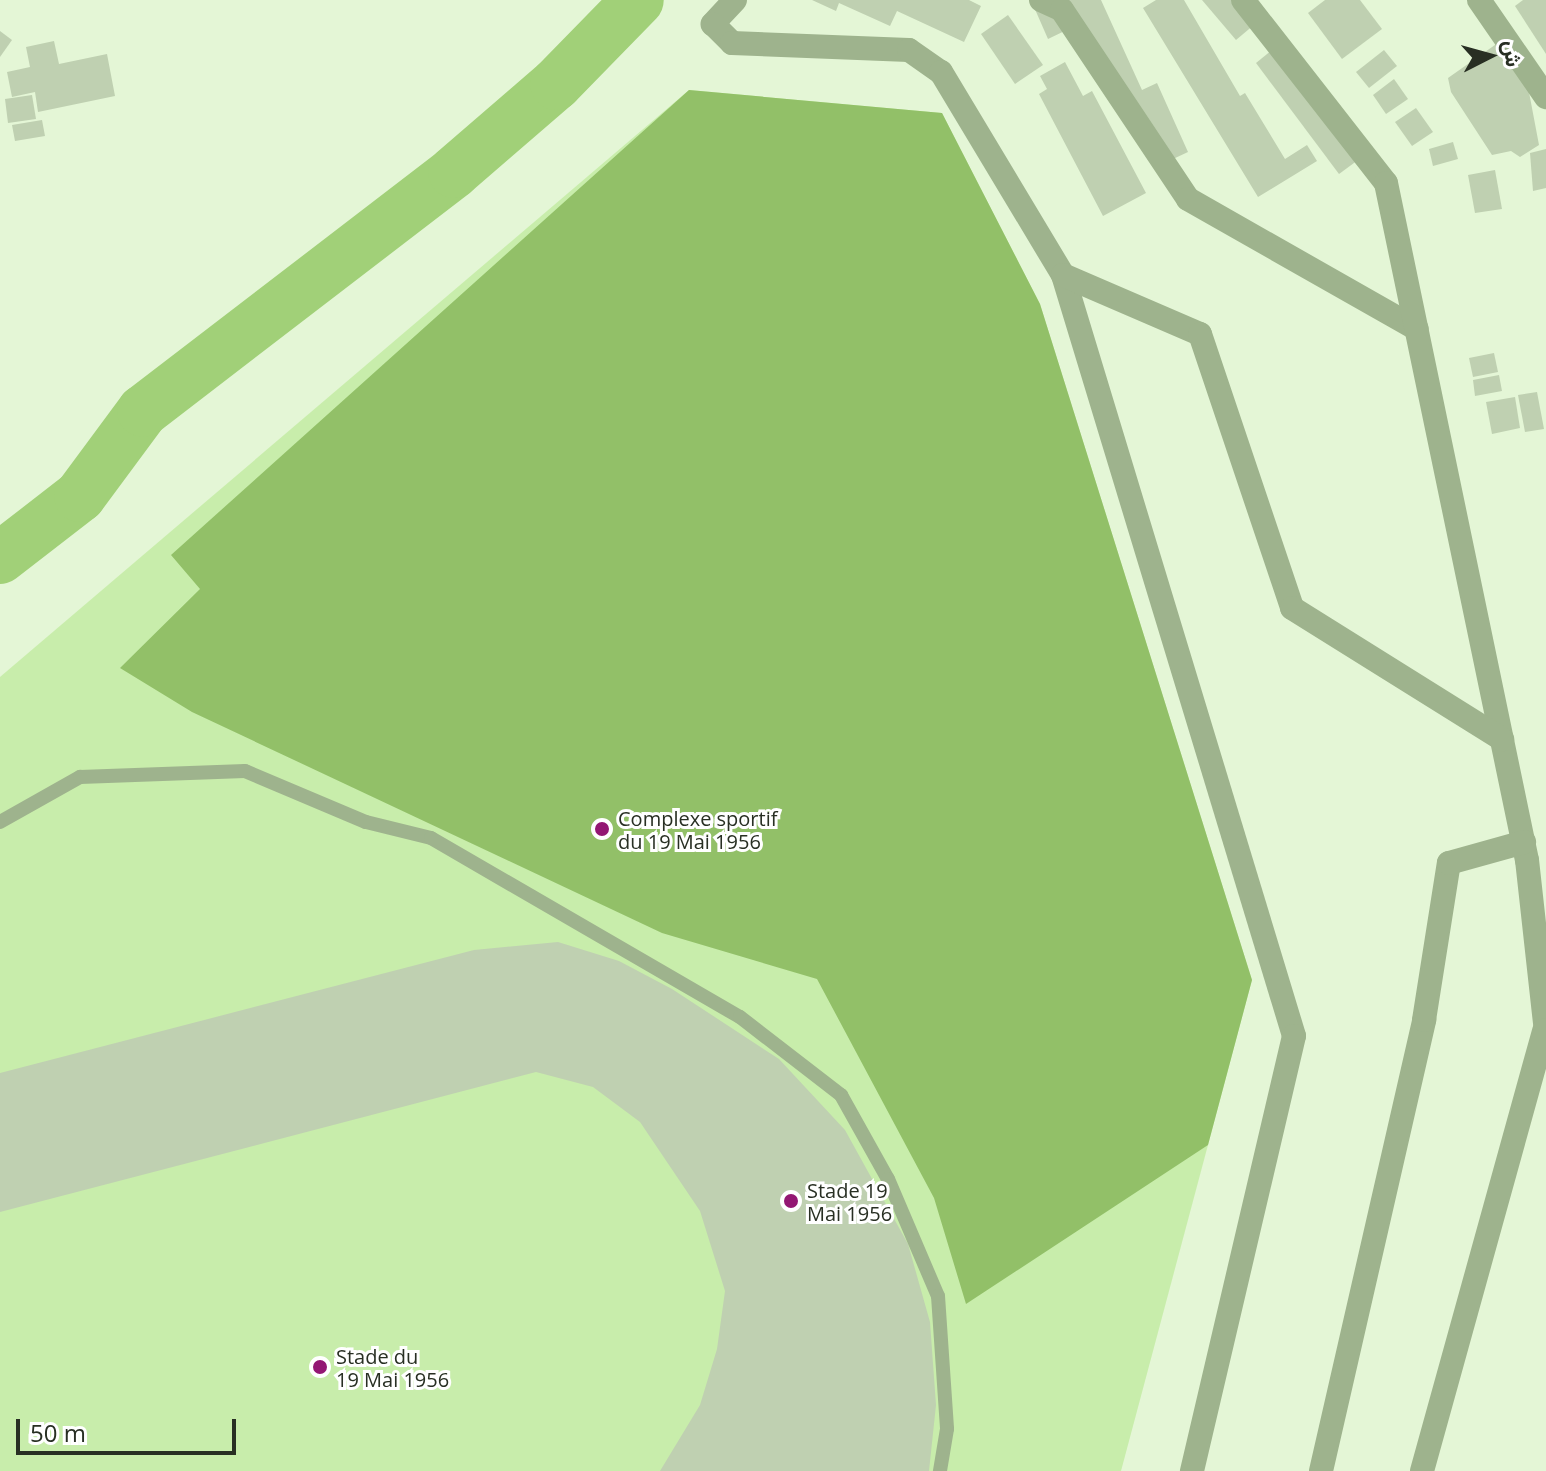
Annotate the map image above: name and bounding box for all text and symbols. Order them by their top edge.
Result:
north arrow [1450,16,1530,96]
text: ش [1498,39,1530,68]
place label: Complexe sportif du 19 Mai 1956 [618,806,777,853]
marker: Complexe sportif du 19 Mai 1956 [593,820,611,838]
place label: Stade 19 Mai 1956 [807,1178,892,1225]
marker: Stade 19 Mai 1956 [782,1192,800,1210]
place label: Stade du 19 Mai 1956 [336,1344,449,1391]
marker: Stade du 19 Mai 1956 [311,1358,329,1376]
scale bar [20,1403,240,1453]
text: 50 m [30,1416,86,1449]

